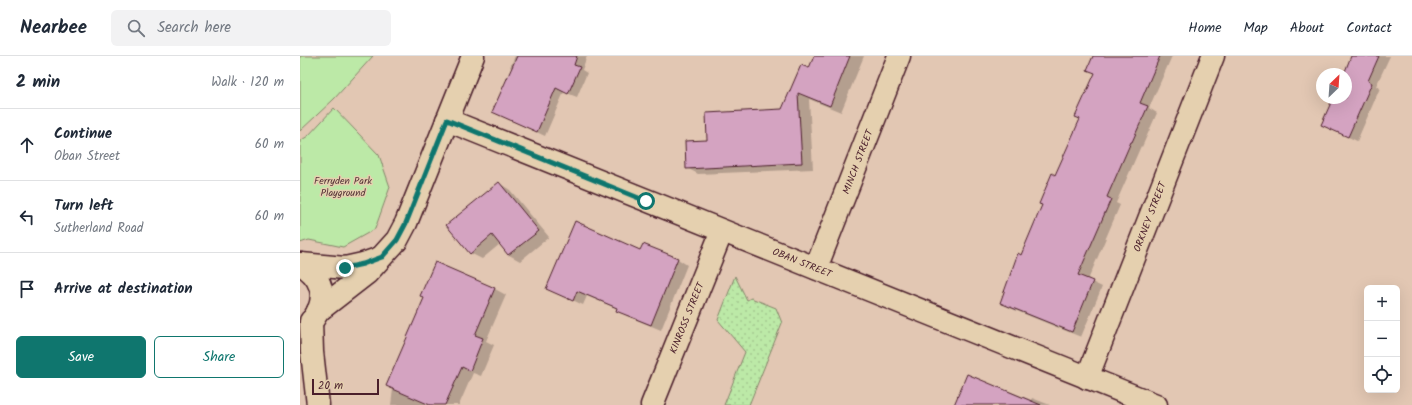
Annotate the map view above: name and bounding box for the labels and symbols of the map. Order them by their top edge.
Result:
north arrow [1316,68,1352,104]
street label: MINCH STREET [838,126,878,197]
park label: Ferryden Park Playground [314,173,372,201]
street label: ORKNEY STREET [1129,178,1171,254]
route start [637,192,655,210]
street label: OBAN STREET [770,244,836,283]
route end [336,259,354,277]
street label: KINROSS STREET [665,278,709,356]
scale bar [312,377,379,396]

